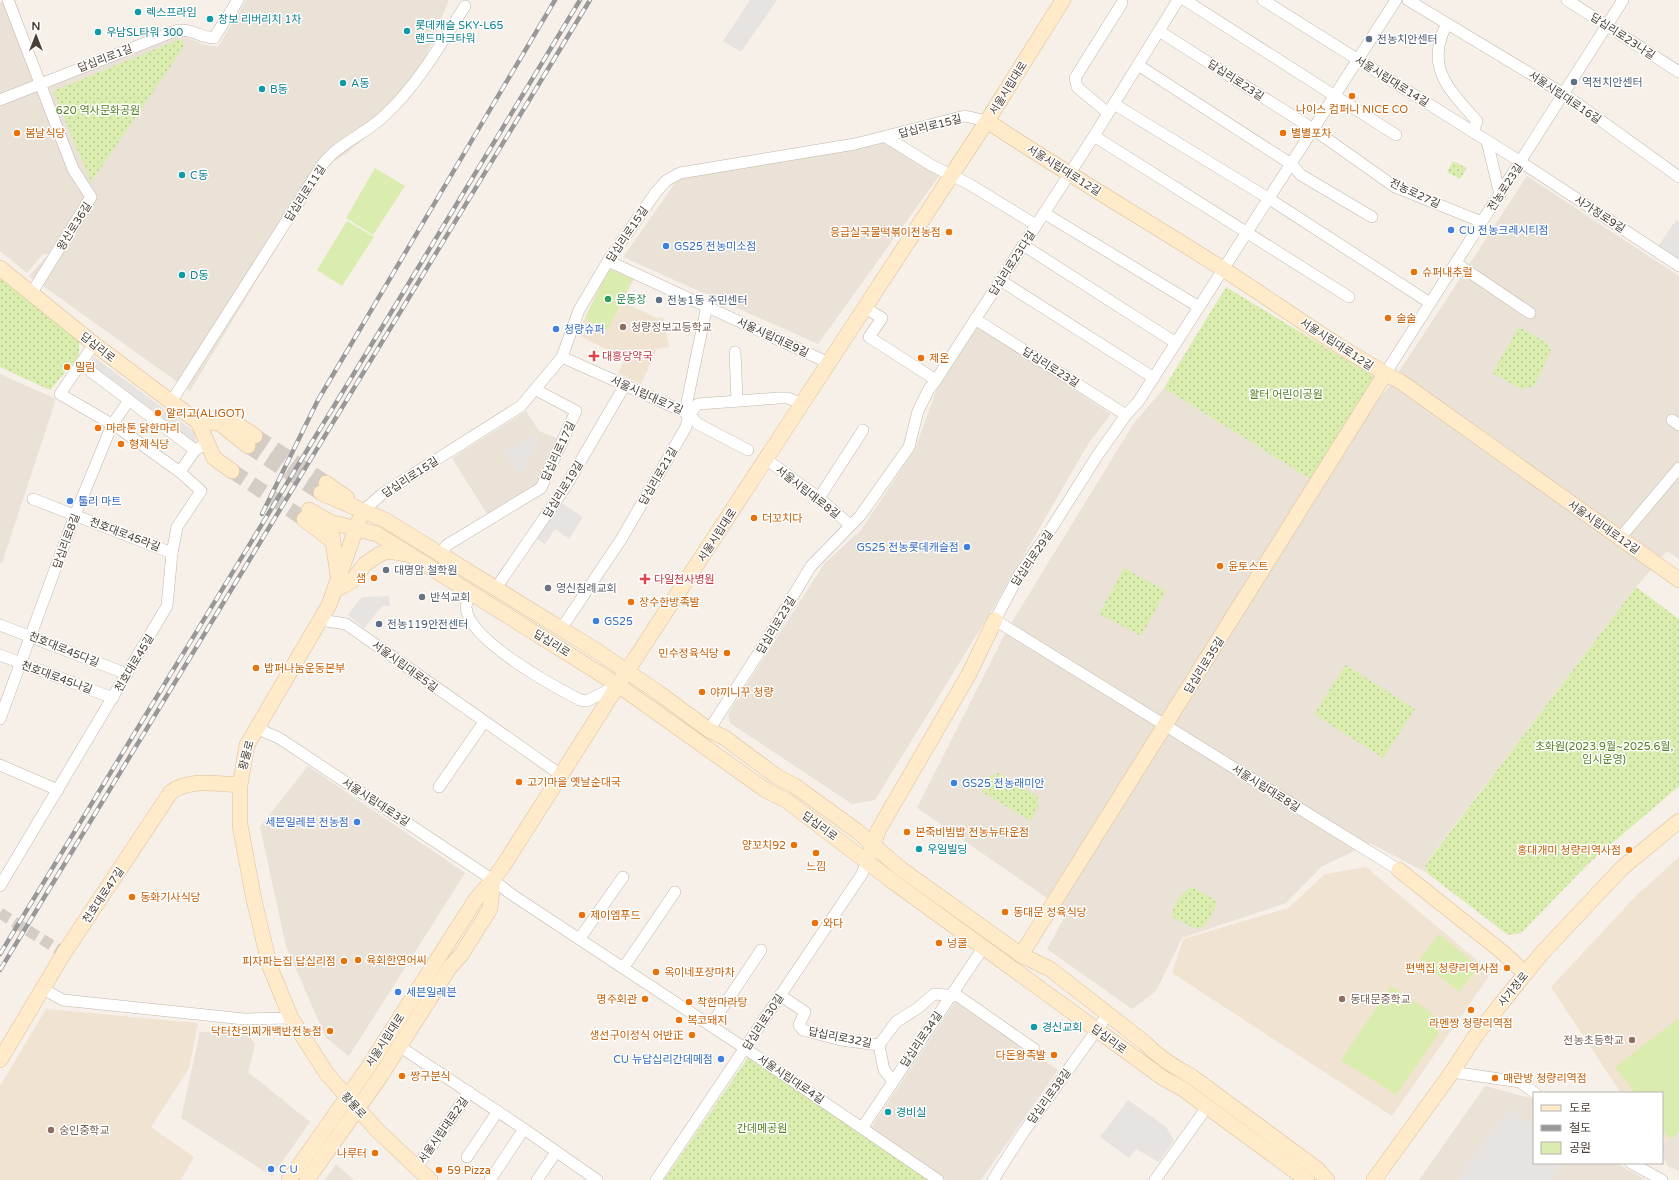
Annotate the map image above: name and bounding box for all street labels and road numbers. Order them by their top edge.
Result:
street label: 답십리로23나길 [1588,11,1658,62]
street label: 답십리로1길 [76,42,134,75]
street label: 서울시립대로14길 [1352,53,1431,109]
street label: 답십리로23길 [1205,57,1266,103]
street label: 서울시립대로 [987,59,1030,117]
street label: 서울시립대로16길 [1526,68,1603,126]
street label: 답십리로15길 [897,112,963,141]
street label: 서울시립대로12길 [1024,142,1103,198]
street label: 전농로23길 [1485,161,1526,214]
street label: 답십리로11길 [282,163,328,224]
street label: 전농로27길 [1387,176,1442,211]
street label: 사가정로9길 [1572,193,1627,236]
street label: 왕산로36길 [55,200,94,253]
street label: 답십리로15길 [604,204,651,265]
street label: 답십리로23다길 [987,228,1038,298]
street label: 서울시립대로9길 [735,315,811,360]
street label: 서울시립대로12길 [1298,316,1376,373]
street label: 답십리로 [78,330,118,365]
street label: 답십리로23길 [1020,345,1081,390]
street label: 서울시립대로7길 [609,374,685,417]
street label: 답십리로17길 [539,419,578,483]
street label: 답십리로21길 [637,445,680,507]
street label: 답십리로15길 [380,454,441,500]
street label: 답십리로19길 [541,459,586,520]
street label: 서울시립대로8길 [773,463,842,521]
street label: 서울시립대로12길 [1565,498,1642,557]
street label: 서울시립대로 [695,506,739,564]
street label: 답십리로8길 [51,512,82,570]
street label: 천호대로45라길 [88,515,162,554]
street label: 답십리로29길 [1009,528,1056,589]
street label: 답십리로23길 [754,594,799,656]
street label: 답십리로 [531,627,572,660]
street label: 천호대로45다길 [27,629,101,669]
street label: 천호대로45길 [112,632,157,694]
street label: 답십리로35길 [1182,635,1227,696]
street label: 서울시립대로5길 [369,638,440,695]
street label: 천호대로45나길 [20,659,94,696]
street label: 황물로 [236,739,257,771]
street label: 서울시립대로8길 [1229,762,1302,815]
street label: 서울시립대로3길 [340,776,412,829]
street label: 답십리로 [800,809,840,844]
street label: 천호대로47길 [80,865,127,926]
street label: 사가정로 [1496,969,1531,1009]
street label: 답십리로30길 [740,992,786,1053]
street label: 답십리로34길 [898,1009,945,1070]
street label: 서울시립대로 [363,1011,407,1069]
street label: 답십리로 [1089,1022,1129,1057]
street label: 답십리로32길 [807,1025,873,1050]
street label: 서울시립대로4길 [755,1052,827,1107]
street label: 답십리로38길 [1025,1066,1074,1126]
street label: 황물로 [339,1090,369,1121]
street label: 서울시립대로2길 [416,1095,471,1166]

